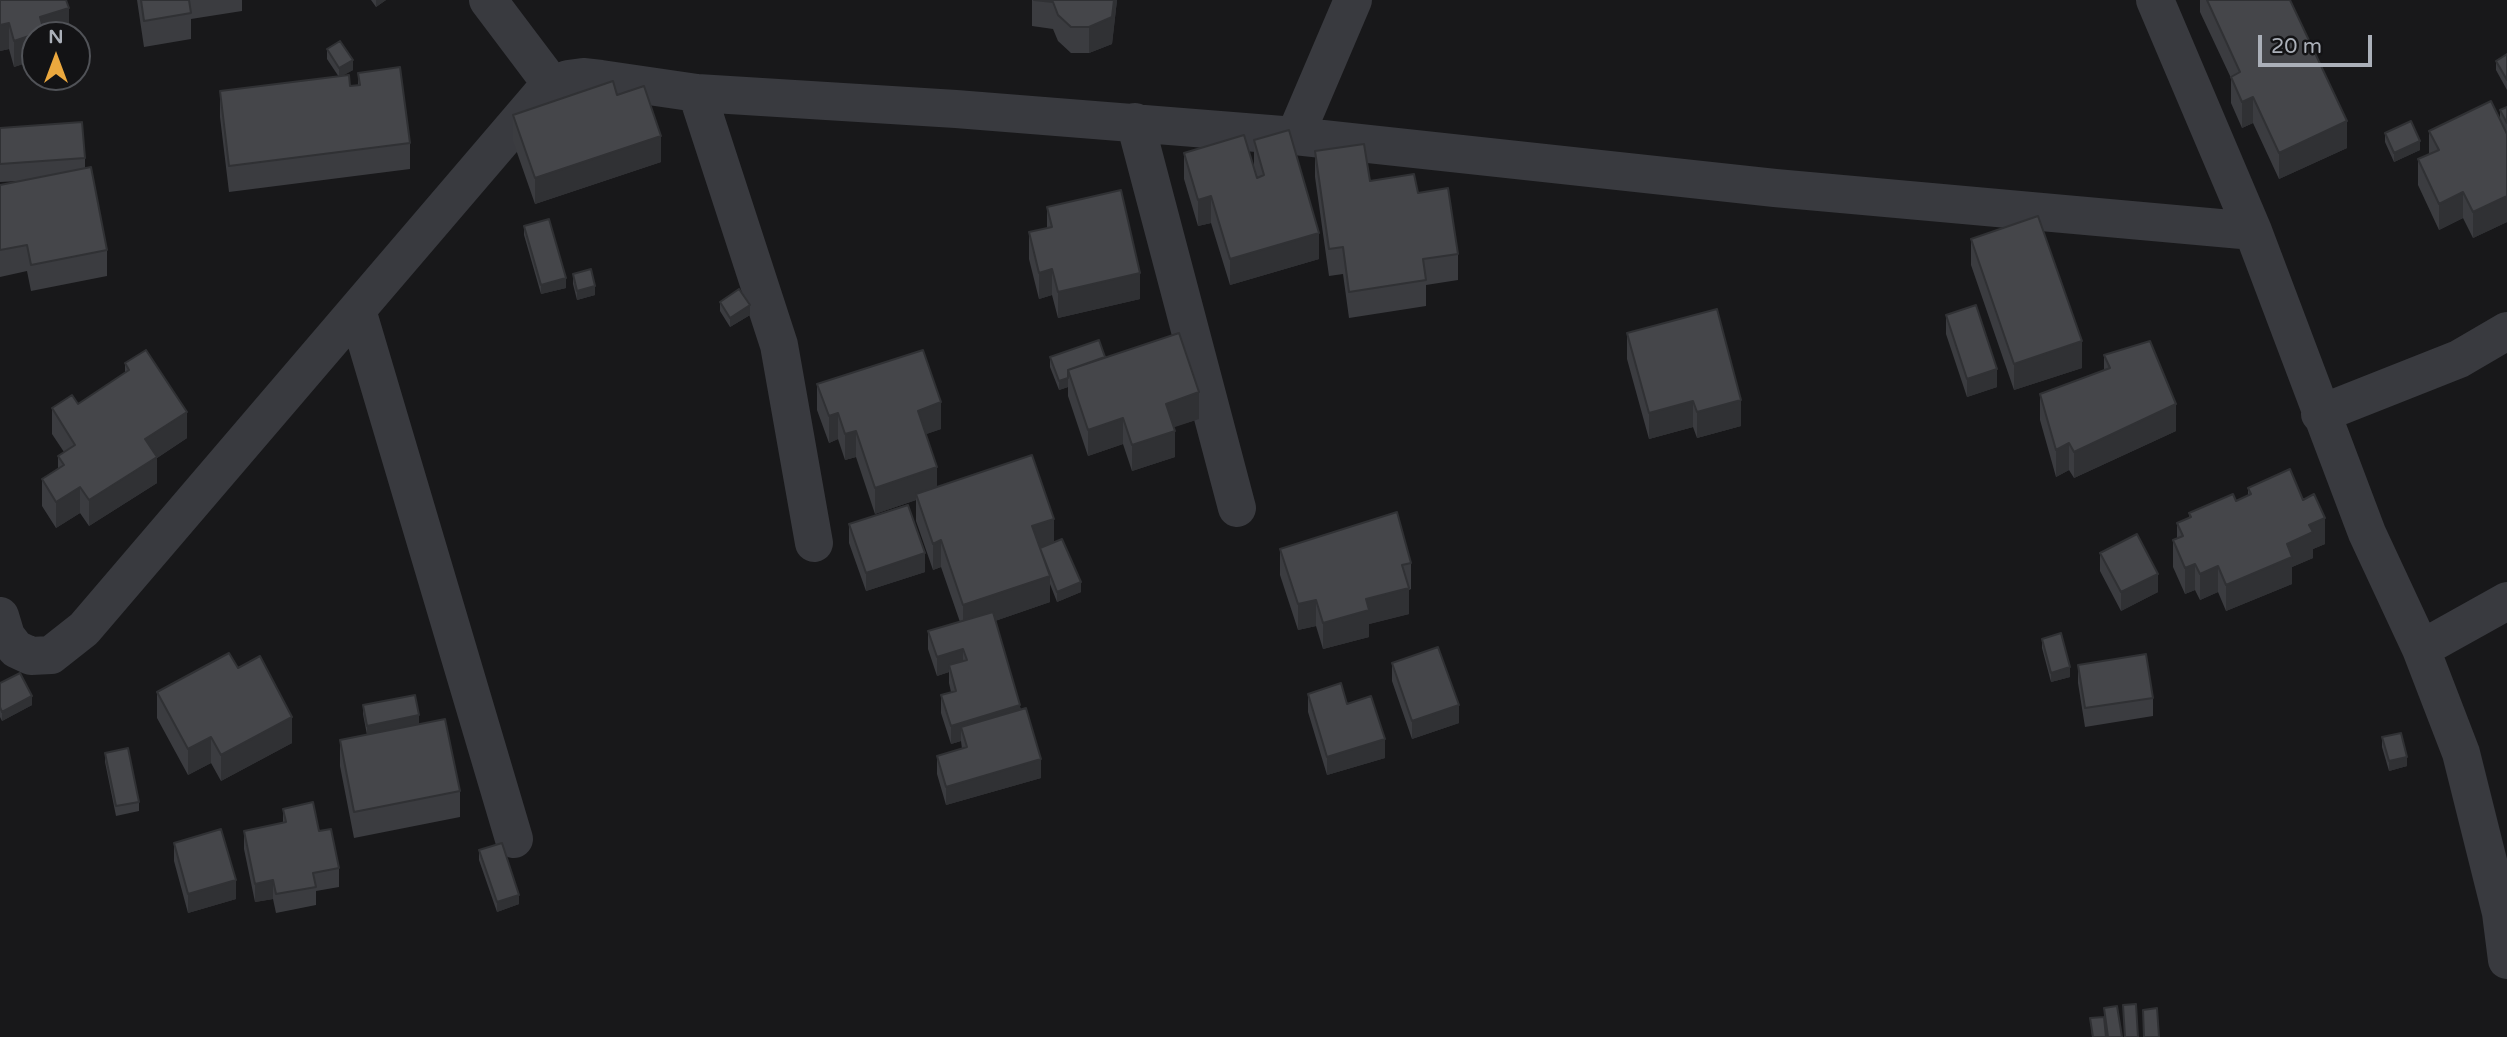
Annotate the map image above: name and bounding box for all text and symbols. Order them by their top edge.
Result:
north arrow [21,21,91,91]
scale bar [2262,21,2376,65]
text: N [48,26,64,48]
text: 20 m [2271,34,2322,59]

